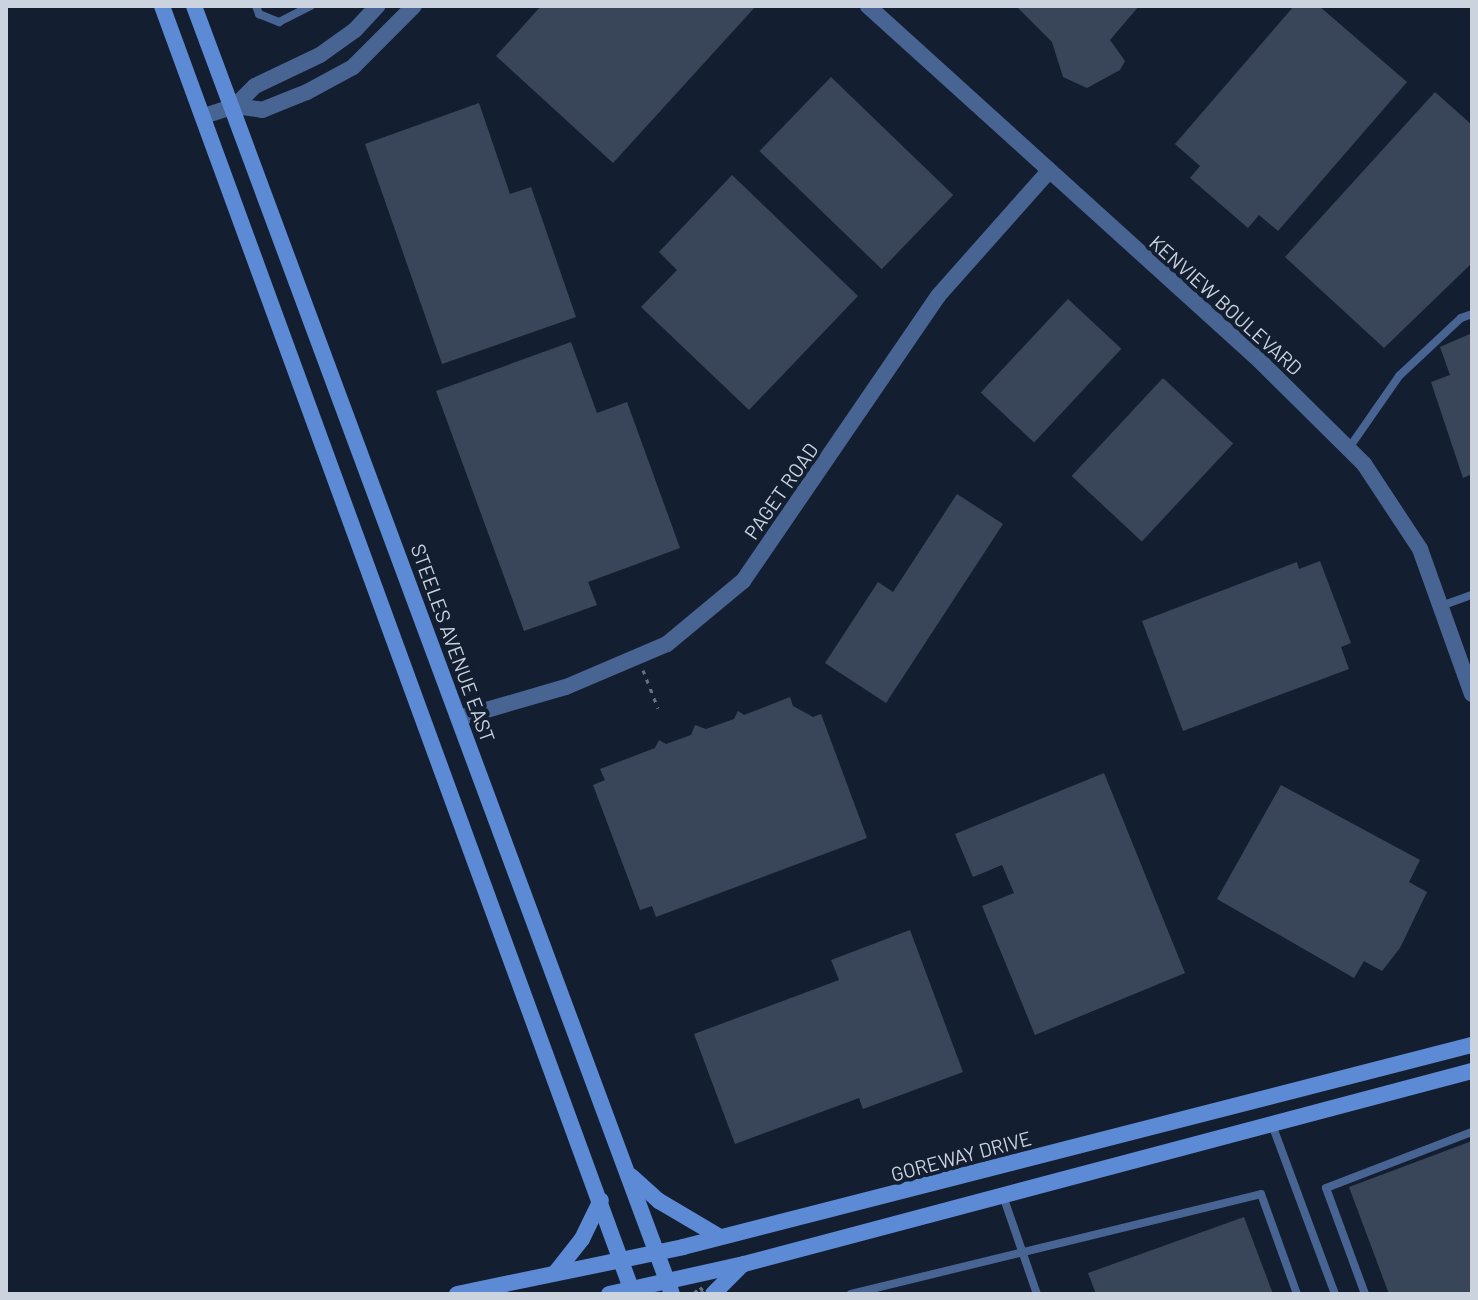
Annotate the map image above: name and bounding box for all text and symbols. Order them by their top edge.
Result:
street label: KENVIEW BOULEVARD [1145,230,1307,380]
street label: PAGET ROAD [739,438,823,544]
street label: STEELES AVENUE EAST [406,540,500,746]
street label: GOREWAY DRIVE [888,1126,1034,1186]

